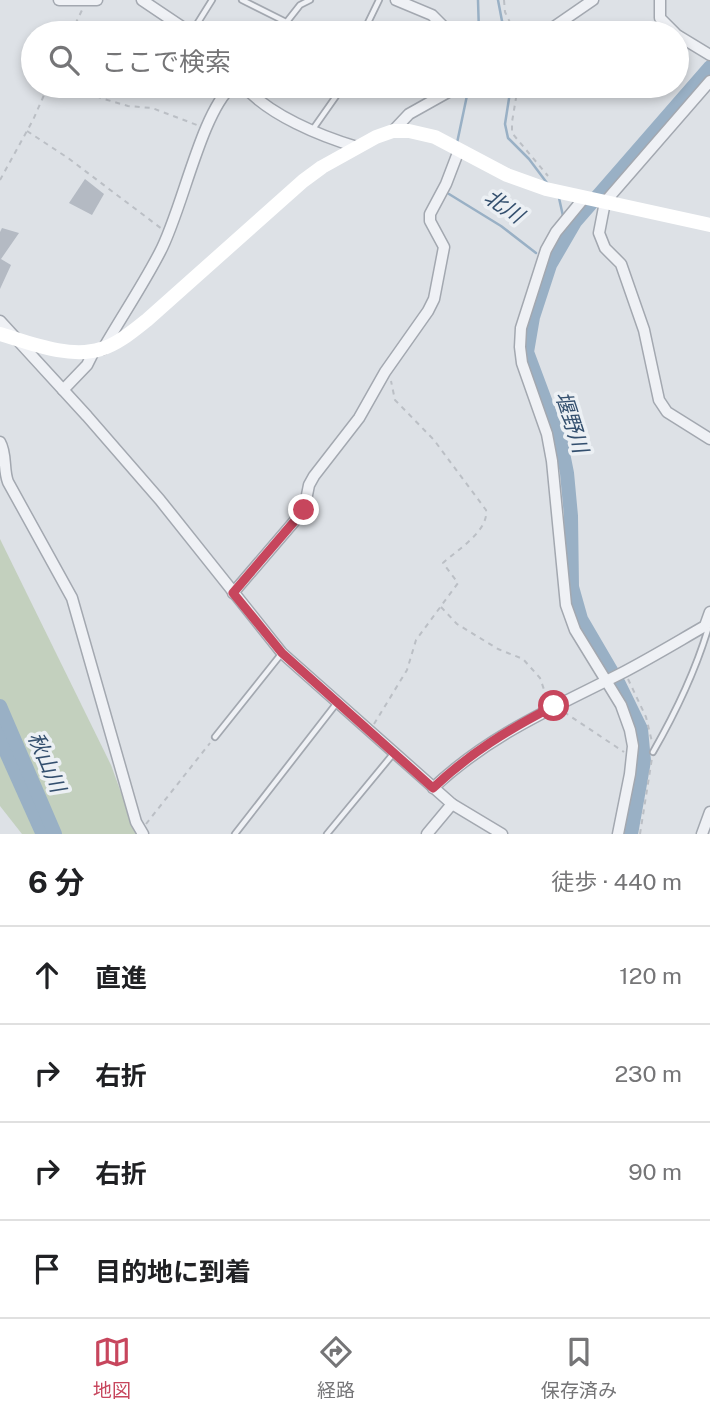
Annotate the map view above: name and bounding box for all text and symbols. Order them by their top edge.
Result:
search box [21,21,689,98]
icon: search [45,41,83,79]
text: ここで検索 [101,46,231,77]
water label: 北川 [480,184,530,229]
water label: 堰野川 [550,388,594,458]
route end [288,494,319,525]
route start [538,690,569,721]
water label: 秋山川 [23,728,72,798]
text: 6 分 [28,864,85,900]
text: 徒歩 · 440 m [551,868,682,895]
icon: ahead [28,956,66,994]
text: 直進 [95,962,147,993]
text: 120 m [619,962,682,989]
icon: right [28,1054,66,1092]
text: 右折 [95,1060,147,1091]
text: 230 m [614,1060,682,1087]
icon: right [28,1152,66,1190]
text: 右折 [95,1158,147,1189]
text: 90 m [628,1158,682,1185]
icon: arrive [28,1250,66,1288]
text: 目的地に到着 [95,1256,251,1287]
tab: 地図 [93,1333,131,1402]
tab: 経路 [317,1333,355,1402]
tab: 保存済み [541,1333,617,1402]

